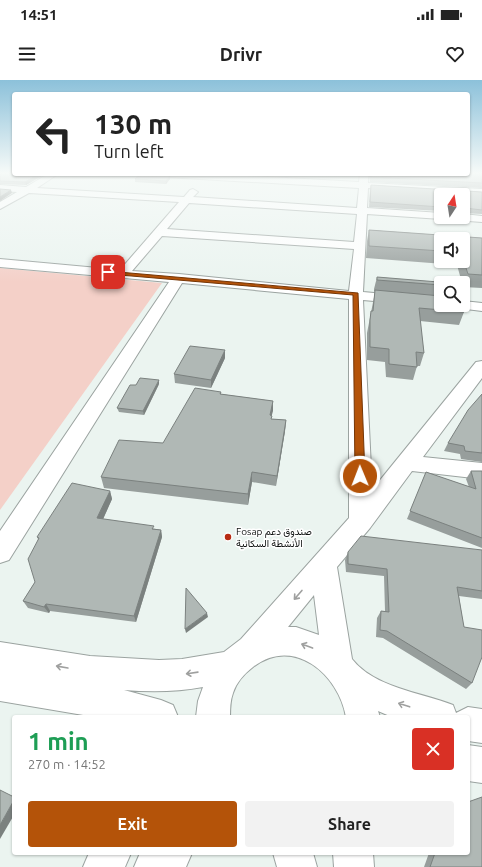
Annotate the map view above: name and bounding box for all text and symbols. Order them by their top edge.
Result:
text: 14:51 [20,6,58,23]
icon: menu [16,43,38,65]
icon: heart [444,43,466,65]
text: Drivr [220,44,262,64]
icon: left [28,108,80,160]
text: 130 m [94,108,172,139]
text: Turn left [94,141,164,161]
north arrow [434,188,470,224]
map controls [434,188,470,312]
button: sound [434,232,470,268]
pin [91,255,125,289]
icon: arrive [97,261,119,283]
button: search [434,276,470,312]
position arrow [339,455,381,497]
place label: Fosap صندوق دعم الأنشطة السكانية [236,526,312,550]
marker: Fosap صندوق دعم الأنشطة السكانية [223,532,233,542]
one-way arrow [294,589,303,600]
one-way arrow [301,642,313,650]
one-way arrow [56,663,69,671]
one-way arrow [186,669,199,677]
one-way arrow [398,701,411,708]
text: 1 min [28,728,89,755]
button: close [412,728,454,770]
text: 270 m · 14:52 [28,757,106,771]
button: Exit [28,801,237,847]
button: Share [245,801,454,847]

